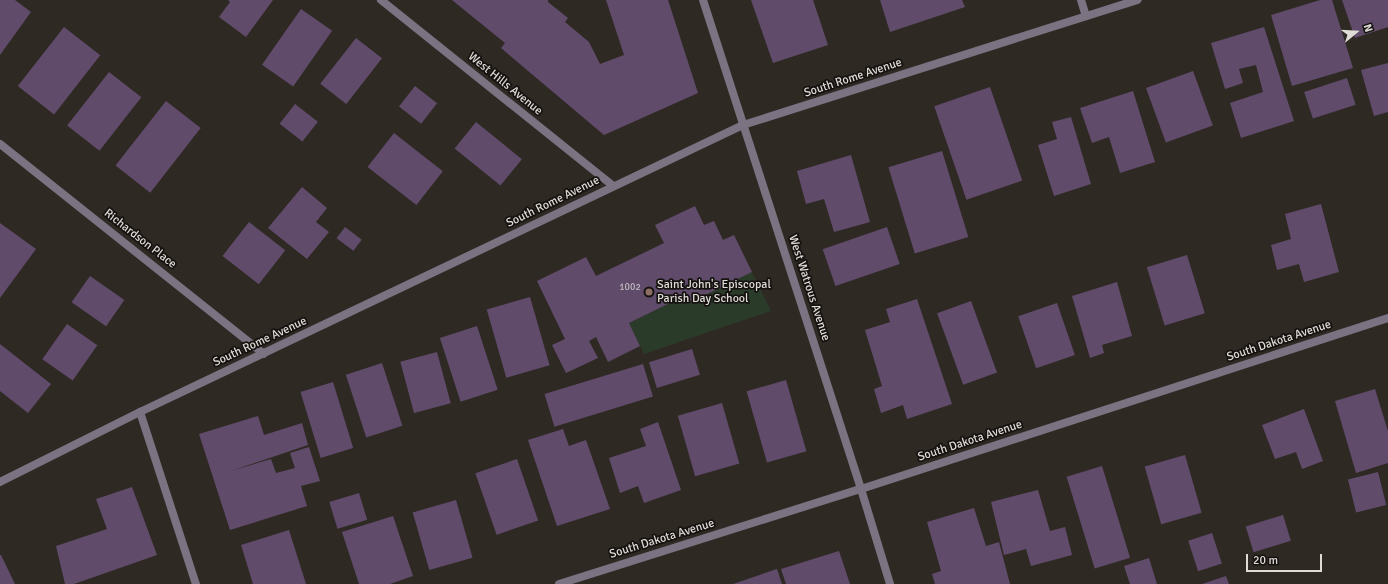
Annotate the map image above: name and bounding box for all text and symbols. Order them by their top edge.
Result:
north arrow [1336,12,1376,52]
text: N [1361,22,1375,34]
street label: West Hills Avenue [465,50,545,118]
street label: South Rome Avenue [802,55,904,101]
street label: South Rome Avenue [504,173,602,231]
street label: Richardson Place [101,206,179,272]
street label: West Watrous Avenue [785,233,833,343]
place label: Saint John's Episcopal Parish Day School [657,278,771,306]
house number: 1002 [619,282,641,294]
marker: Saint John's Episcopal Parish Day School [644,287,654,297]
street label: South Rome Avenue [211,314,309,370]
street label: South Dakota Avenue [1225,317,1333,365]
street label: South Dakota Avenue [916,417,1024,465]
street label: South Dakota Avenue [608,516,716,562]
scale bar [1248,546,1324,572]
text: 20 m [1253,553,1278,568]

